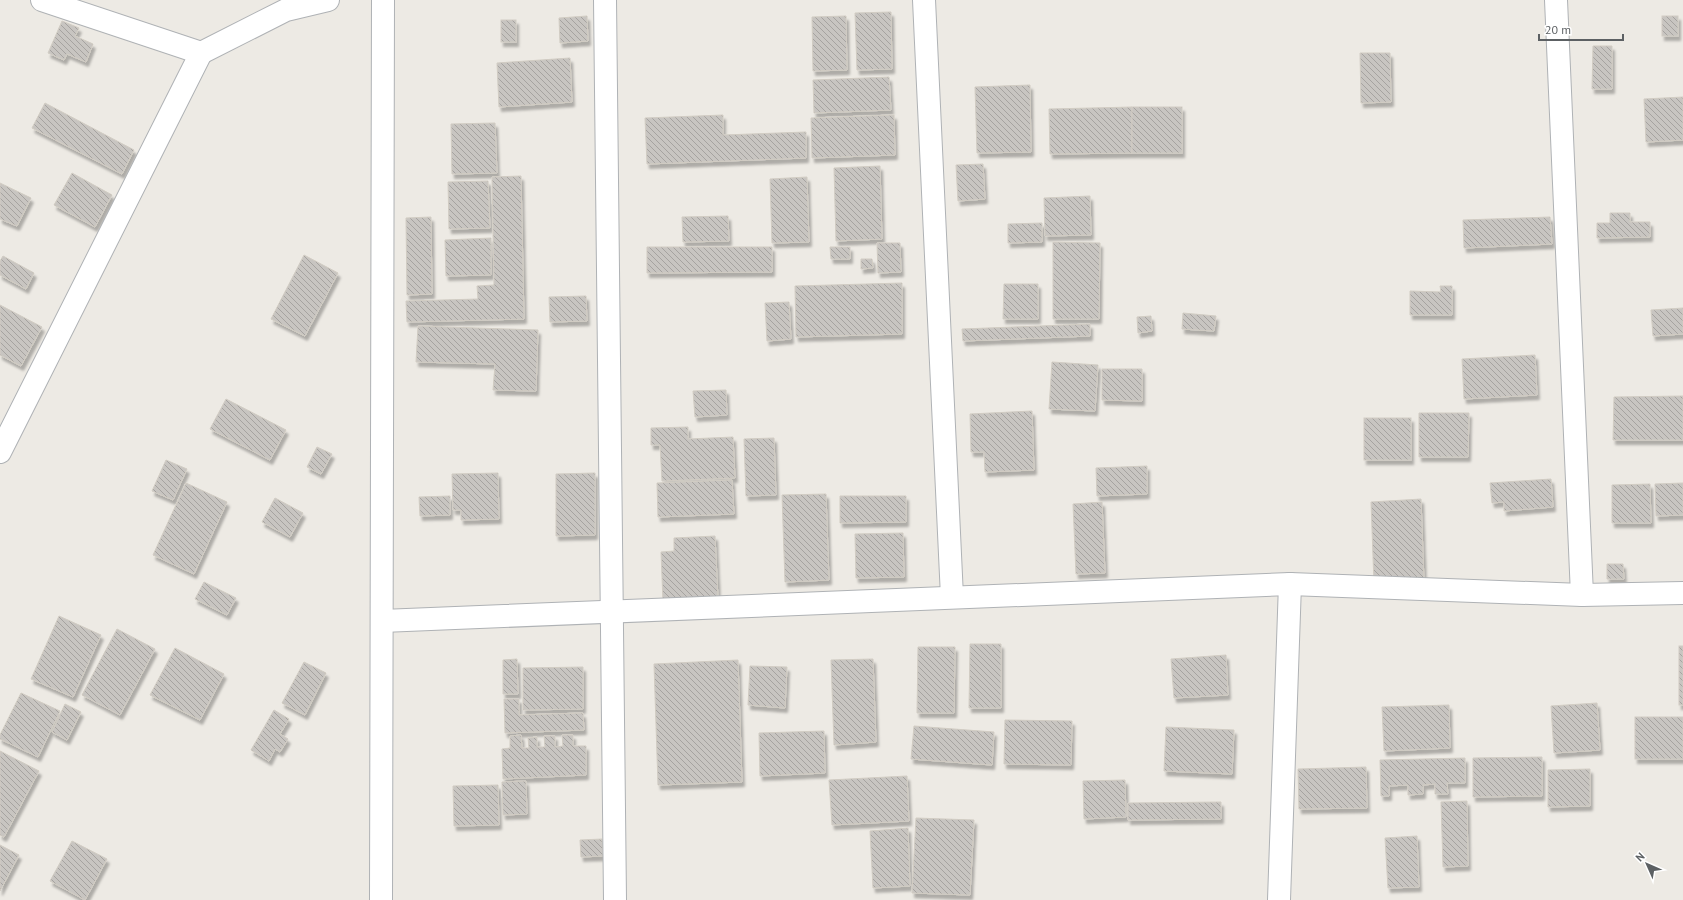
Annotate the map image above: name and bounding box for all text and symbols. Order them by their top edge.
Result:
scale bar [1539,16,1623,42]
text: 20 m [1545,22,1571,37]
north arrow [1627,844,1667,884]
text: N [1632,849,1647,864]

